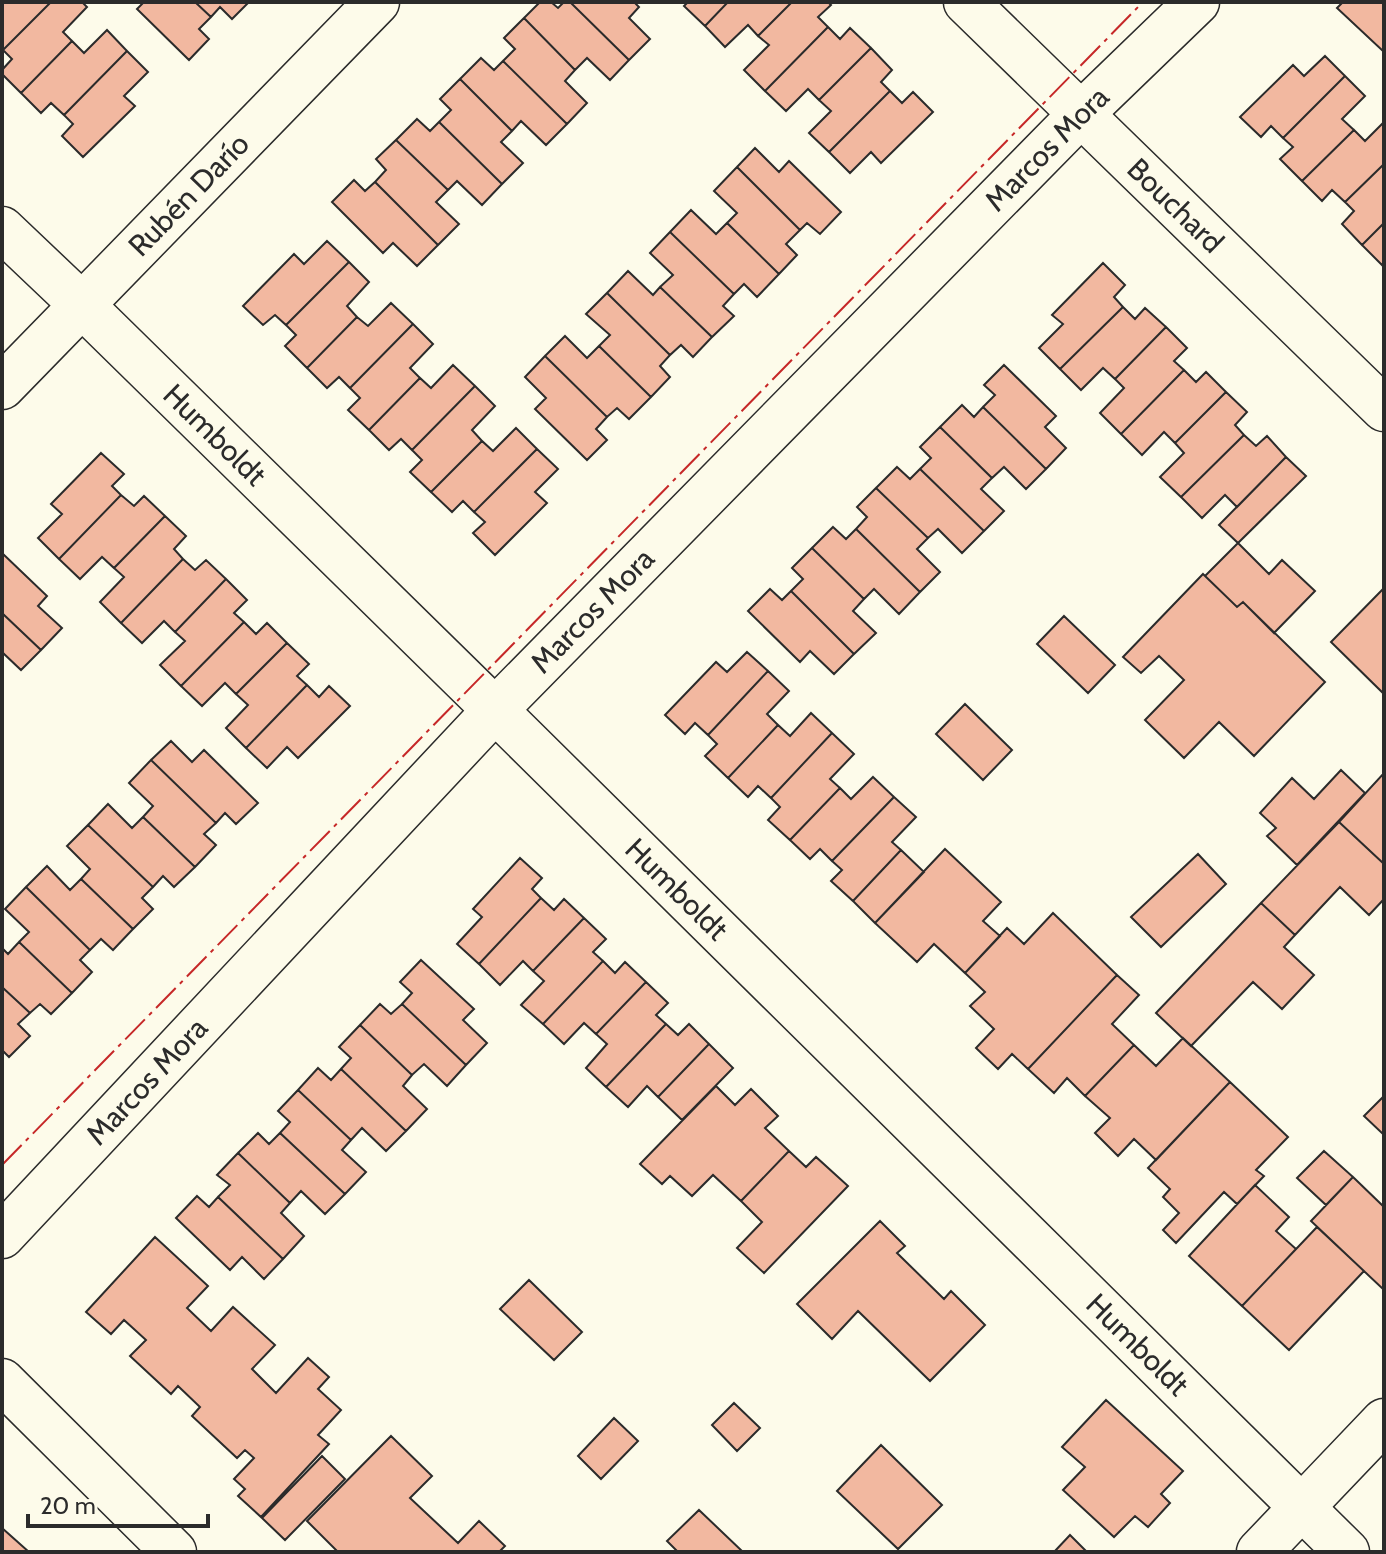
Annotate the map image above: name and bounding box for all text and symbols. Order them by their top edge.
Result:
street label: Marcos Mora [977,78,1117,219]
street label: Rubén Darío [120,125,257,264]
street label: Bouchard [1120,150,1232,261]
street label: Humboldt [156,376,274,493]
street label: Marcos Mora [523,540,662,681]
street label: Humboldt [618,830,736,948]
street label: Marcos Mora [78,1009,216,1152]
street label: Humboldt [1079,1286,1197,1403]
scale bar [28,1478,208,1528]
text: 20 m [40,1491,96,1520]

